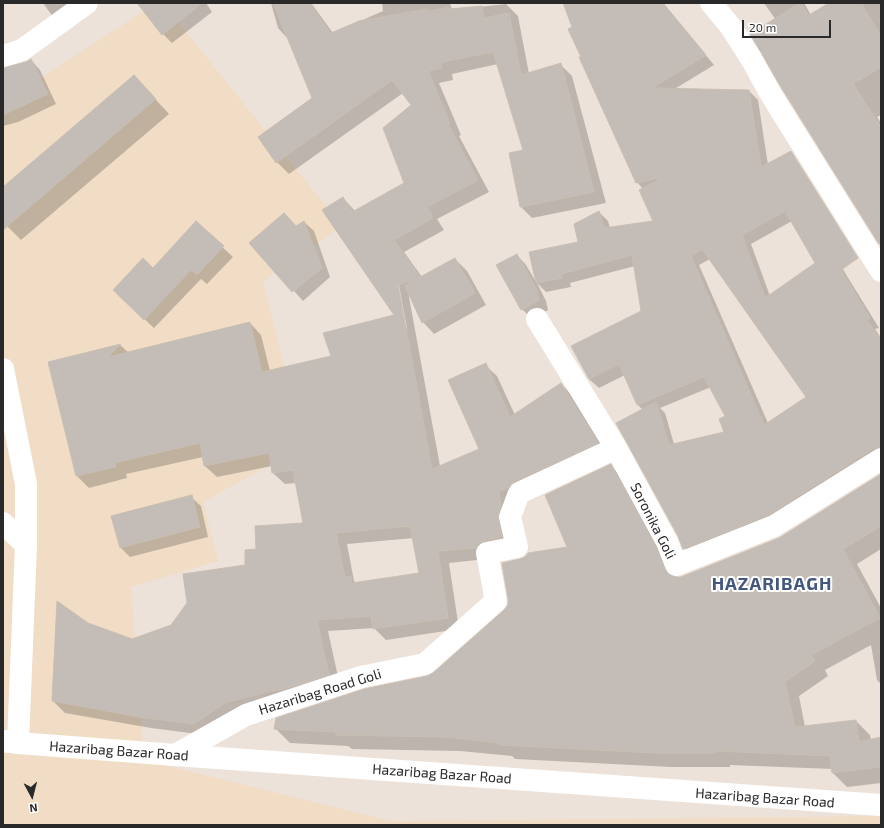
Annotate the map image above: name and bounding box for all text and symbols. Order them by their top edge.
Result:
scale bar [744,12,833,38]
text: 20 m [749,20,776,34]
street label: Soronika Goli [627,480,679,562]
district label: HAZARIBAGH [712,573,832,595]
street label: Hazaribag Road Goli [257,665,383,719]
street label: Hazaribag Bazar Road [49,738,189,764]
street label: Hazaribag Bazar Road [372,761,512,787]
north arrow [12,776,52,816]
street label: Hazaribag Bazar Road [695,785,835,811]
text: N [29,801,38,815]

